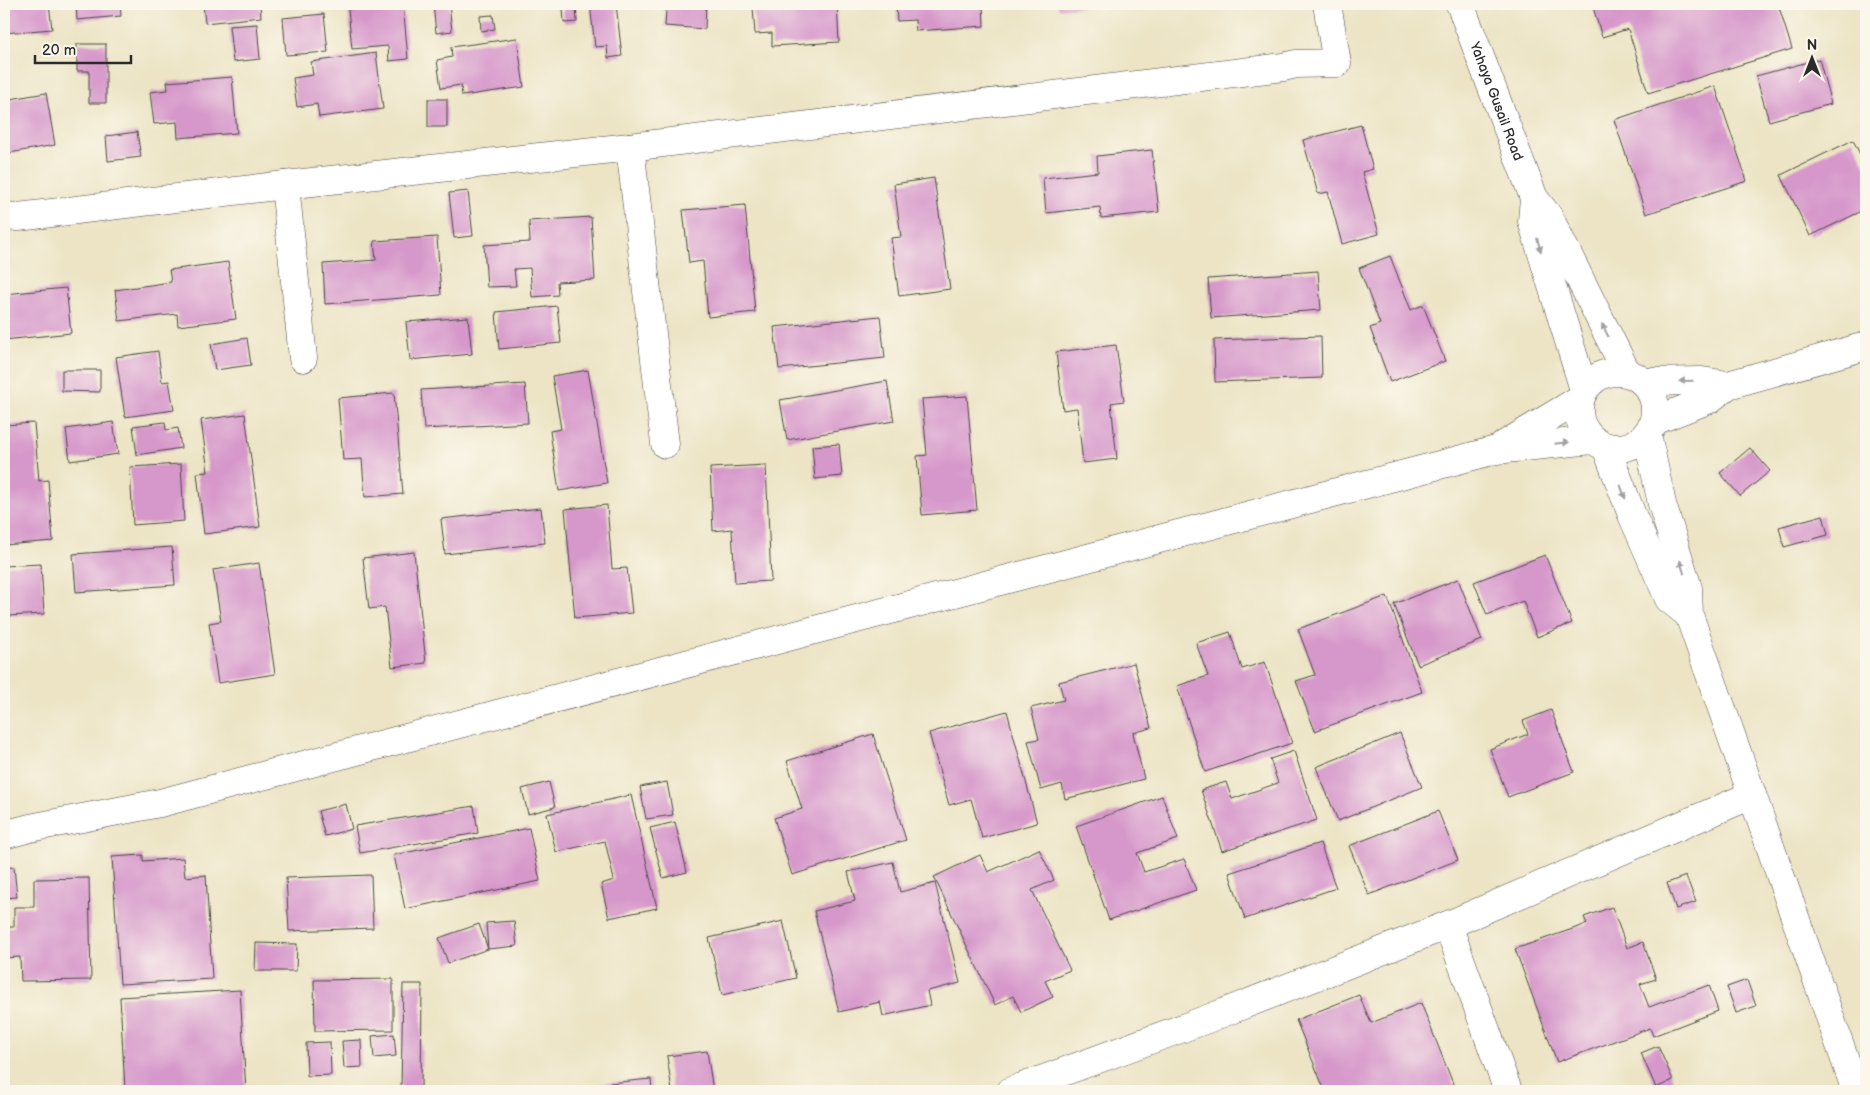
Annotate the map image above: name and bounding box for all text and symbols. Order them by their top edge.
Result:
scale bar [35,32,131,64]
north arrow [1788,32,1838,82]
text: N [1807,37,1817,54]
street label: Yahaya Gusail Road [1466,39,1527,163]
text: 20 m [42,41,76,60]
one-way arrow [1535,238,1543,253]
one-way arrow [1601,322,1609,337]
one-way arrow [1678,377,1694,385]
one-way arrow [1554,439,1570,447]
one-way arrow [1620,485,1627,500]
one-way arrow [1677,559,1685,574]

